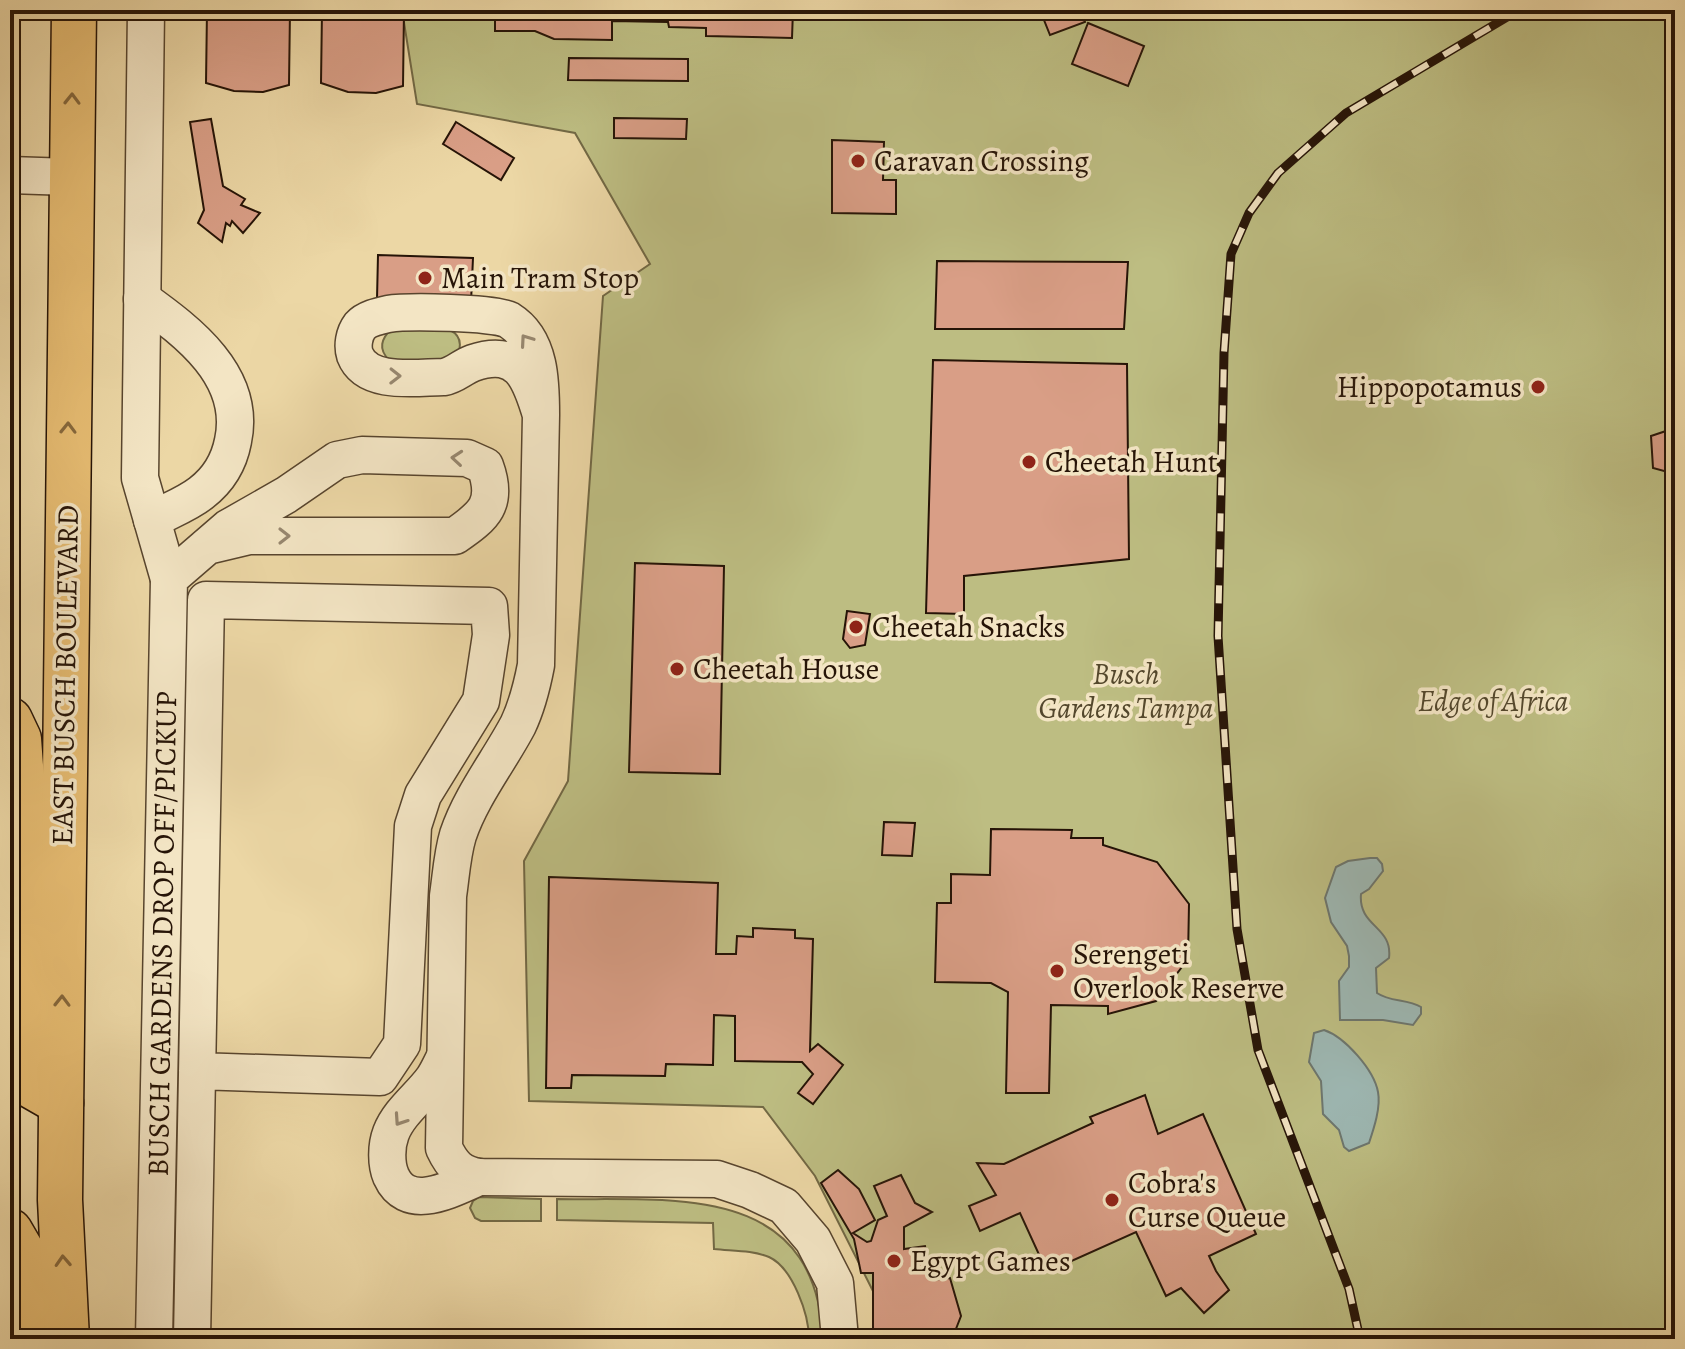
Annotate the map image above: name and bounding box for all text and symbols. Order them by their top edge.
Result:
one-way arrow [63,92,80,105]
place label: Caravan Crossing [874,141,1089,181]
marker: Caravan Crossing [849,152,867,170]
place label: Main Tram Stop [441,258,639,298]
marker: Main Tram Stop [416,269,434,287]
one-way arrow [521,335,536,349]
one-way arrow [389,367,402,385]
place label: Hippopotamus [1337,367,1522,407]
marker: Hippopotamus [1529,378,1547,396]
one-way arrow [59,421,77,434]
place label: Cheetah Hunt [1045,442,1218,482]
one-way arrow [450,450,463,467]
marker: Cheetah Hunt [1020,453,1038,471]
street label: EAST BUSCH BOULEVARD [42,504,88,846]
one-way arrow [278,527,291,545]
place label: Cheetah Snacks [872,607,1065,647]
marker: Cheetah Snacks [847,618,865,636]
place label: Cheetah House [693,649,879,689]
park label: Busch Gardens Tampa [1039,654,1214,728]
marker: Cheetah House [668,660,686,678]
park label: Edge of Africa [1418,681,1568,721]
street label: BUSCH GARDENS DROP OFF/PICKUP [138,691,186,1177]
place label: Serengeti Overlook Reserve [1073,934,1285,1008]
marker: Serengeti Overlook Reserve [1048,962,1066,980]
one-way arrow [53,994,70,1007]
one-way arrow [395,1111,410,1125]
place label: Cobra's Curse Queue [1128,1163,1286,1237]
marker: Cobra's Curse Queue [1103,1191,1121,1209]
place label: Egypt Games [910,1241,1071,1281]
marker: Egypt Games [885,1252,903,1270]
one-way arrow [55,1254,72,1267]

